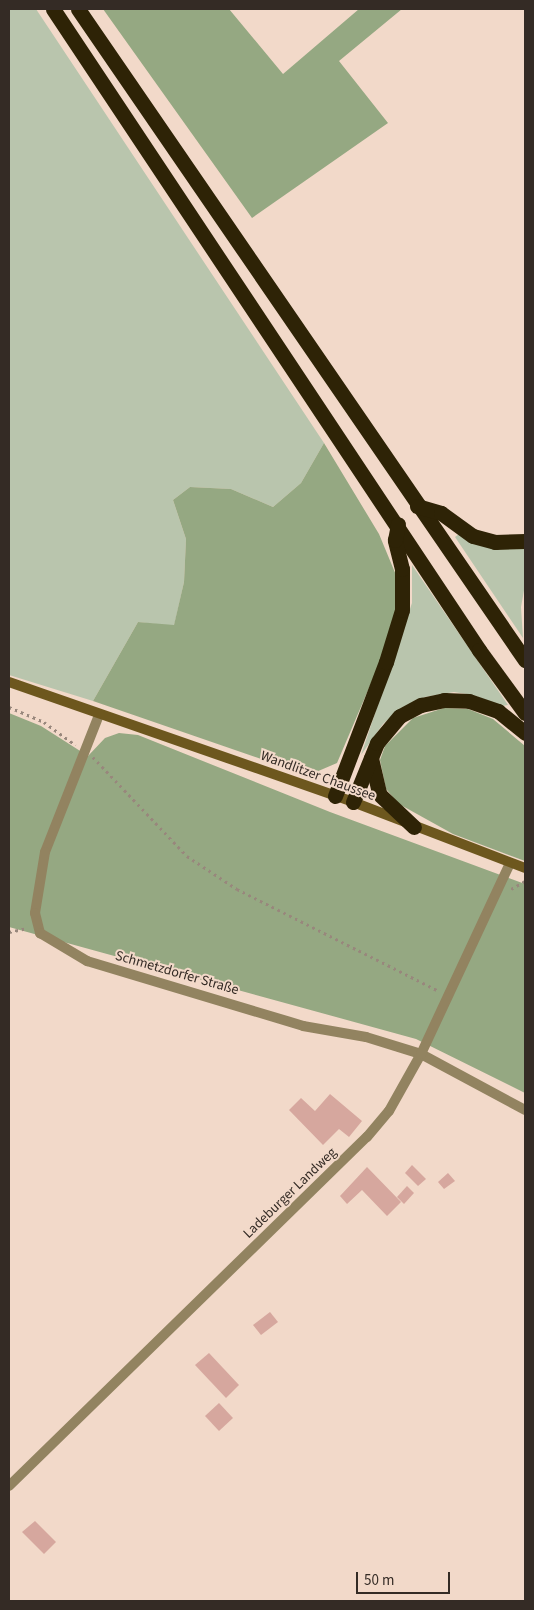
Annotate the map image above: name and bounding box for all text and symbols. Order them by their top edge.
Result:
street label: Wandlitzer Chaussee [258,747,378,805]
street label: Schmetzdorfer Straße [113,947,241,999]
street label: Ladeburger Landweg [240,1144,340,1242]
scale bar [359,1562,453,1594]
text: 50 m [364,1570,394,1591]

